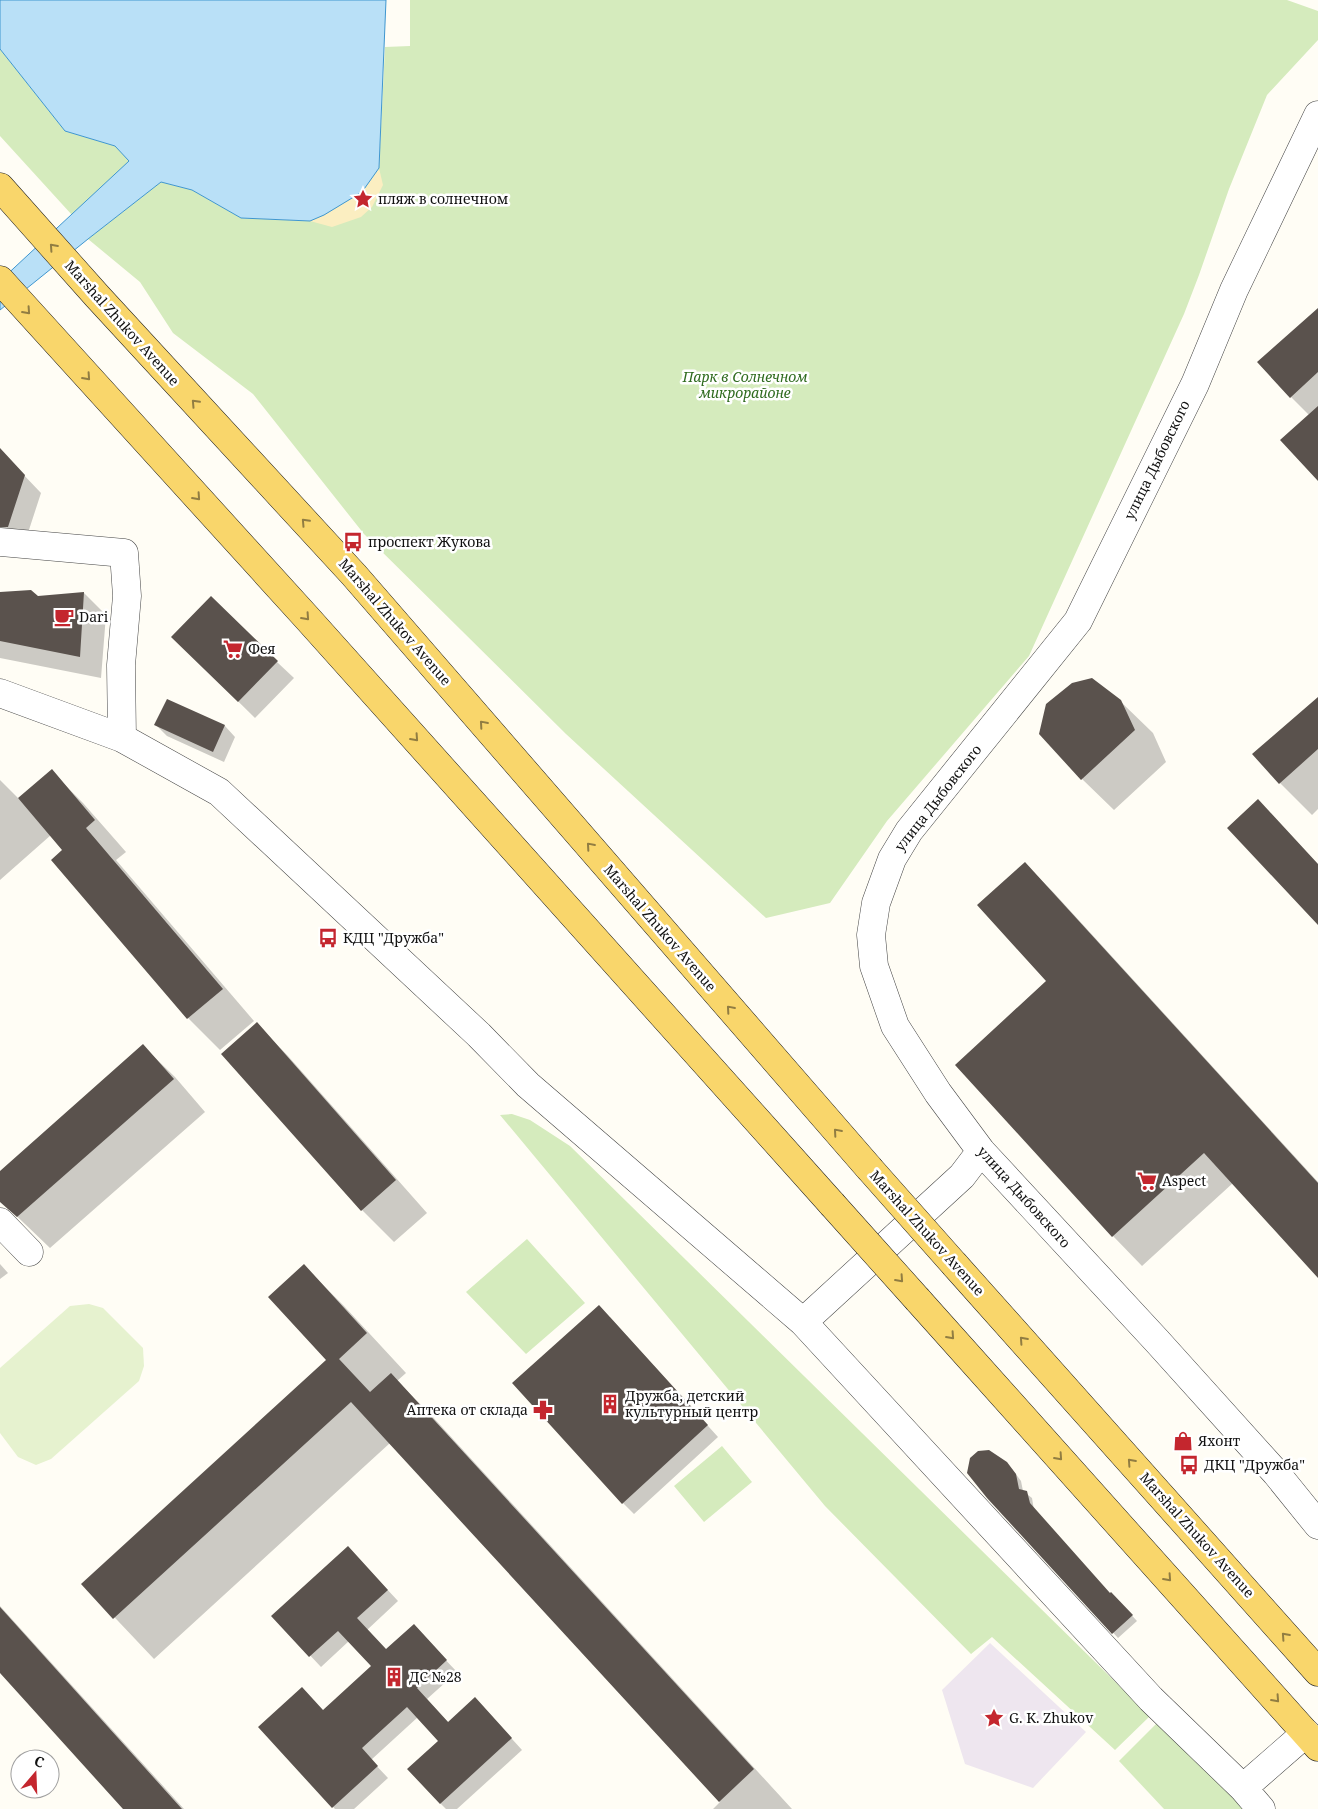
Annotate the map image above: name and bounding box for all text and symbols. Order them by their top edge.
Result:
place icon: пляж в солнечном [352,188,374,210]
place label: пляж в солнечном [378,189,508,208]
one-way arrow [50,243,59,252]
street label: Marshal Zhukov Avenue [61,256,184,389]
one-way arrow [21,305,30,314]
park label: Парк в Солнечном микрорайоне [681,367,808,402]
one-way arrow [81,372,90,381]
street label: улица Дыбовского [1119,397,1194,523]
one-way arrow [192,399,201,408]
one-way arrow [191,491,200,500]
one-way arrow [302,519,311,528]
bus stop icon: проспект Жукова [342,531,364,553]
place label: проспект Жукова [368,532,491,551]
street label: Marshal Zhukov Avenue [335,554,456,689]
cafe icon: Dari [53,606,75,628]
place label: Dari [79,607,109,626]
one-way arrow [301,611,310,620]
supermarket icon: Фея [222,638,244,660]
place label: Фея [248,639,276,658]
one-way arrow [480,720,489,729]
one-way arrow [409,732,418,741]
street label: улица Дыбовского [890,740,985,855]
one-way arrow [586,843,595,852]
street label: Marshal Zhukov Avenue [600,860,721,995]
bus stop icon: КДЦ "Дружба" [317,927,339,949]
place label: КДЦ "Дружба" [343,928,444,947]
one-way arrow [727,1005,736,1014]
one-way arrow [834,1128,843,1137]
street label: улица Дыбовского [974,1142,1075,1252]
street label: Marshal Zhukov Avenue [866,1166,989,1299]
supermarket icon: Aspect [1136,1170,1158,1192]
place label: Aspect [1162,1171,1206,1190]
one-way arrow [894,1274,903,1283]
one-way arrow [945,1330,954,1339]
one-way arrow [1019,1337,1028,1346]
place label: Дружба, детский культурный центр [625,1386,758,1421]
building icon: Дружба, детский культурный центр [599,1393,621,1415]
pharmacy icon: Аптека от склада [532,1399,554,1421]
place label: Аптека от склада [407,1400,528,1419]
shop icon: Яхонт [1172,1430,1194,1452]
place label: Яхонт [1197,1431,1241,1450]
one-way arrow [1053,1451,1062,1460]
bus stop icon: ДКЦ "Дружба" [1178,1454,1200,1476]
place label: ДКЦ "Дружба" [1204,1455,1305,1474]
one-way arrow [1128,1458,1137,1467]
street label: Marshal Zhukov Avenue [1136,1468,1259,1601]
one-way arrow [1162,1572,1171,1581]
one-way arrow [1282,1632,1291,1641]
building icon: ДС №28 [383,1666,405,1688]
place label: ДС №28 [409,1667,462,1686]
one-way arrow [1270,1694,1279,1703]
place icon: G. K. Zhukov [983,1707,1005,1729]
place label: G. K. Zhukov [1009,1708,1094,1727]
north arrow [10,1749,60,1799]
text: С [32,1751,47,1772]

